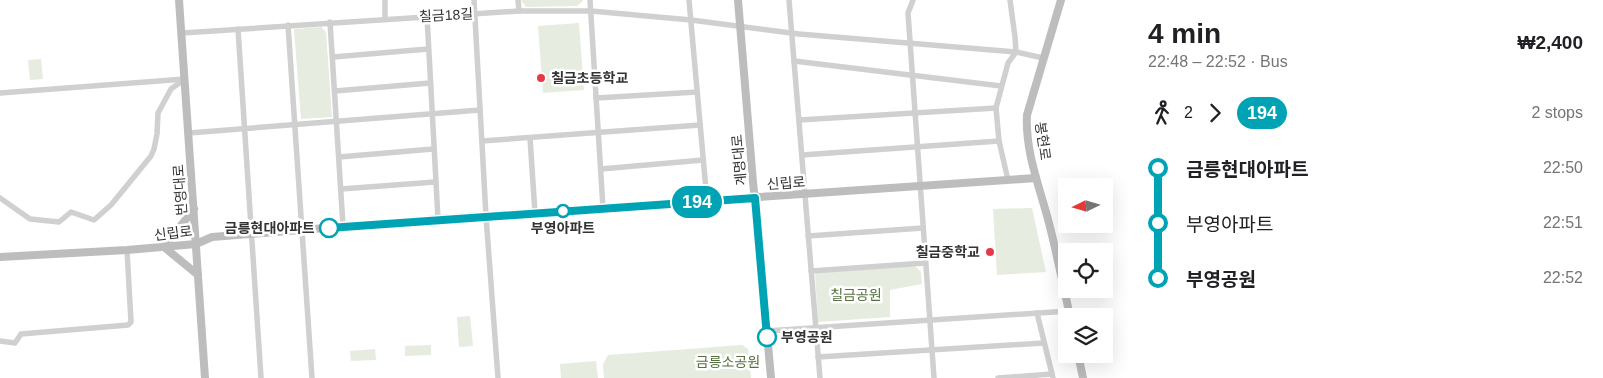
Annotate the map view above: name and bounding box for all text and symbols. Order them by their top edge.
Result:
street label: 칠금18길 [419,6,473,24]
text: 4 min [1148,18,1221,49]
text: ₩2,400 [1518,32,1583,53]
text: 22:48 – 22:52 · Bus [1148,53,1288,70]
place label: 칠금초등학교 [551,70,628,86]
marker: 칠금초등학교 [535,72,547,84]
icon: walk [1148,99,1176,127]
icon: forward [1201,99,1229,127]
text: 194 [1247,103,1277,123]
text: 2 [1184,104,1193,121]
text: 2 stops [1531,104,1583,121]
street label: 봉현로 [1032,121,1054,161]
street label: 계명대로 [729,134,749,186]
text: 금릉현대아파트 [1186,159,1308,180]
text: 22:50 [1543,159,1583,176]
street label: 번영대로 [170,164,190,216]
street label: 신립로 [766,174,806,192]
north arrow [1058,178,1112,232]
map controls [1058,178,1113,363]
line badge: 194 [668,186,726,218]
text: 194 [682,192,712,212]
marker: 부영아파트 [556,204,570,218]
text: 부영아파트 [1186,214,1273,235]
text: 22:51 [1543,214,1583,231]
marker: 금릉현대아파트 [319,218,339,238]
place label: 금릉현대아파트 [225,220,315,236]
place label: 부영아파트 [531,220,595,236]
street label: 신립로 [153,223,193,243]
button: locate [1058,243,1113,298]
place label: 칠금중학교 [916,244,980,260]
marker: 칠금중학교 [984,246,996,258]
text: 부영공원 [1186,269,1256,290]
text: 22:52 [1543,269,1583,286]
park label: 칠금공원 [830,287,882,303]
button: layers [1058,308,1113,363]
marker: 부영공원 [757,327,777,347]
place label: 부영공원 [781,329,833,345]
park label: 금릉소공원 [696,354,760,370]

